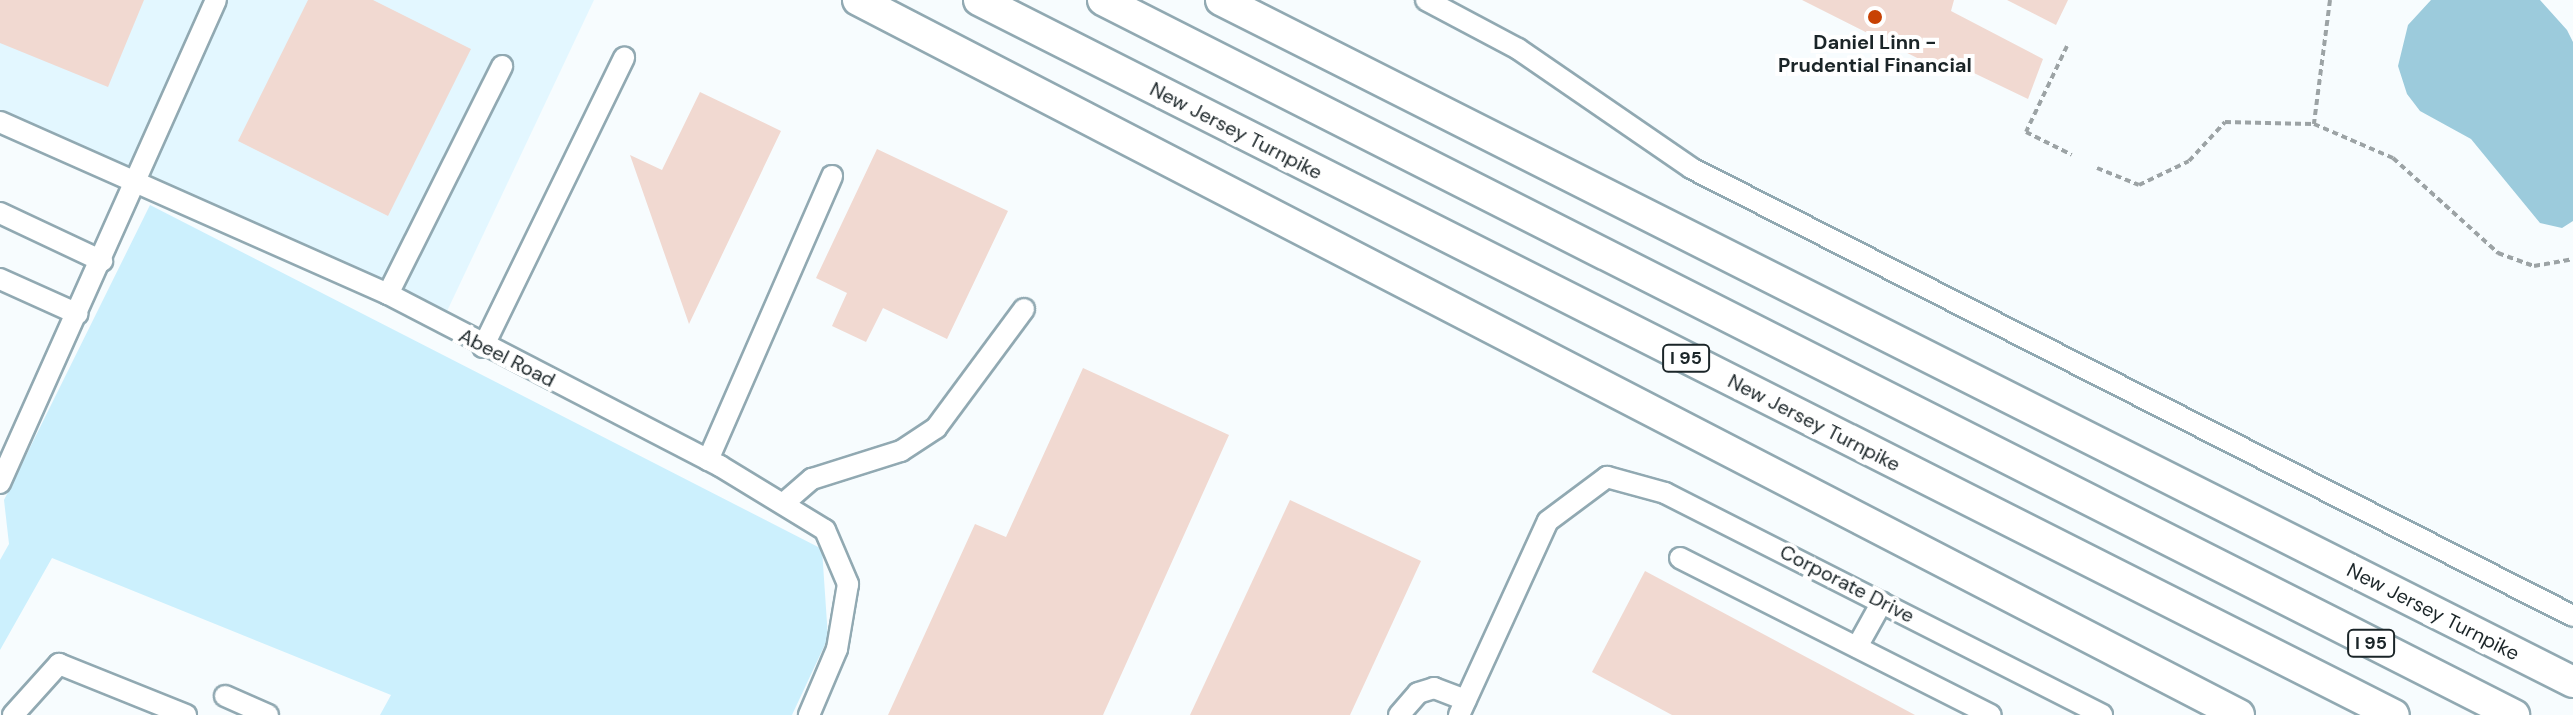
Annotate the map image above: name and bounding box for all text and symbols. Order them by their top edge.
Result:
marker: Daniel Linn - Prudential Financial [1866,8,1884,26]
place label: Daniel Linn - Prudential Financial [1778,30,1972,77]
street label: New Jersey Turnpike [1146,77,1326,185]
street label: Abeel Road [455,324,559,392]
road number: I 95 [1662,344,1710,372]
street label: New Jersey Turnpike [1724,369,1904,477]
street label: Corporate Drive [1776,540,1918,628]
street label: New Jersey Turnpike [2343,558,2523,666]
road number: I 95 [2347,629,2395,657]

